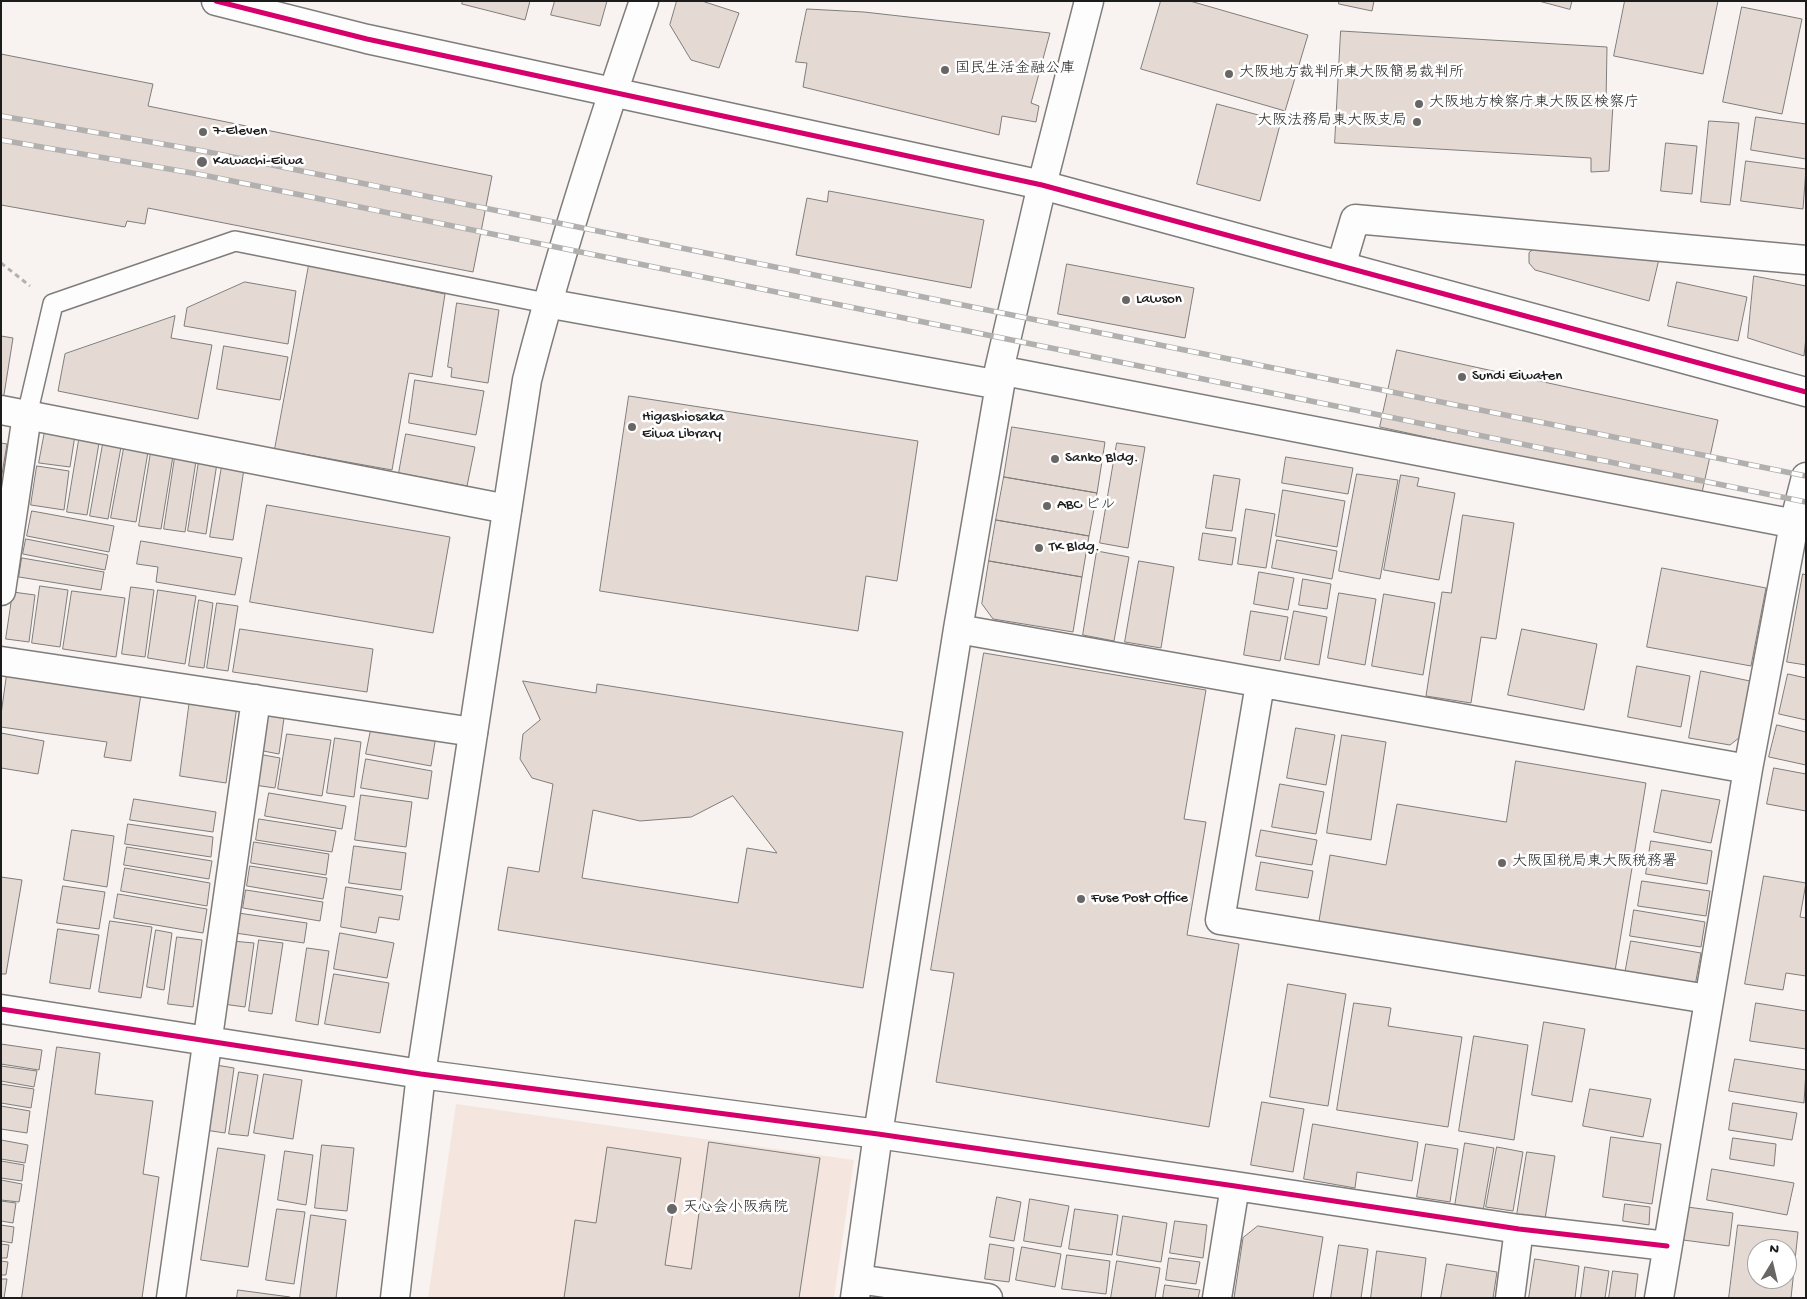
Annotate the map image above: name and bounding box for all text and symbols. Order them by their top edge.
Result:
place label: 国民生活金融公庫 [955,61,1075,79]
marker: 国民生活金融公庫 [939,64,951,76]
place label: 大阪地方裁判所東大阪簡易裁判所 [1239,65,1464,83]
marker: 大阪地方裁判所東大阪簡易裁判所 [1223,68,1235,80]
place label: 大阪地方検察庁東大阪区検察庁 [1429,95,1639,113]
marker: 大阪地方検察庁東大阪区検察庁 [1413,98,1425,110]
place label: 大阪法務局東大阪支局 [1257,113,1407,131]
marker: 大阪法務局東大阪支局 [1411,116,1423,128]
place label: 7-Eleven [213,123,267,141]
marker: 7-Eleven [197,126,209,138]
place label: Kawachi-Eiwa [213,153,303,171]
marker: Kawachi-Eiwa [195,155,209,169]
place label: Lawson [1136,291,1182,309]
marker: Lawson [1120,294,1132,306]
place label: Sundi Eiwaten [1472,368,1562,386]
marker: Sundi Eiwaten [1456,371,1468,383]
place label: Higashiosaka Eiwa Library [642,409,724,444]
marker: Higashiosaka Eiwa Library [626,421,638,433]
place label: Sanko Bldg. [1065,450,1138,468]
marker: Sanko Bldg. [1049,453,1061,465]
place label: ABC ビル [1057,497,1115,515]
marker: ABC ビル [1041,500,1053,512]
place label: TK Bldg. [1049,539,1100,557]
marker: TK Bldg. [1033,542,1045,554]
place label: 大阪国税局東大阪税務署 [1512,854,1677,872]
marker: 大阪国税局東大阪税務署 [1496,857,1508,869]
place label: Fuse Post Office [1091,890,1188,908]
marker: Fuse Post Office [1075,893,1087,905]
place label: 天心会小阪病院 [683,1200,788,1218]
marker: 天心会小阪病院 [665,1202,679,1216]
north arrow [1747,1239,1797,1289]
text: N [1768,1241,1780,1259]

